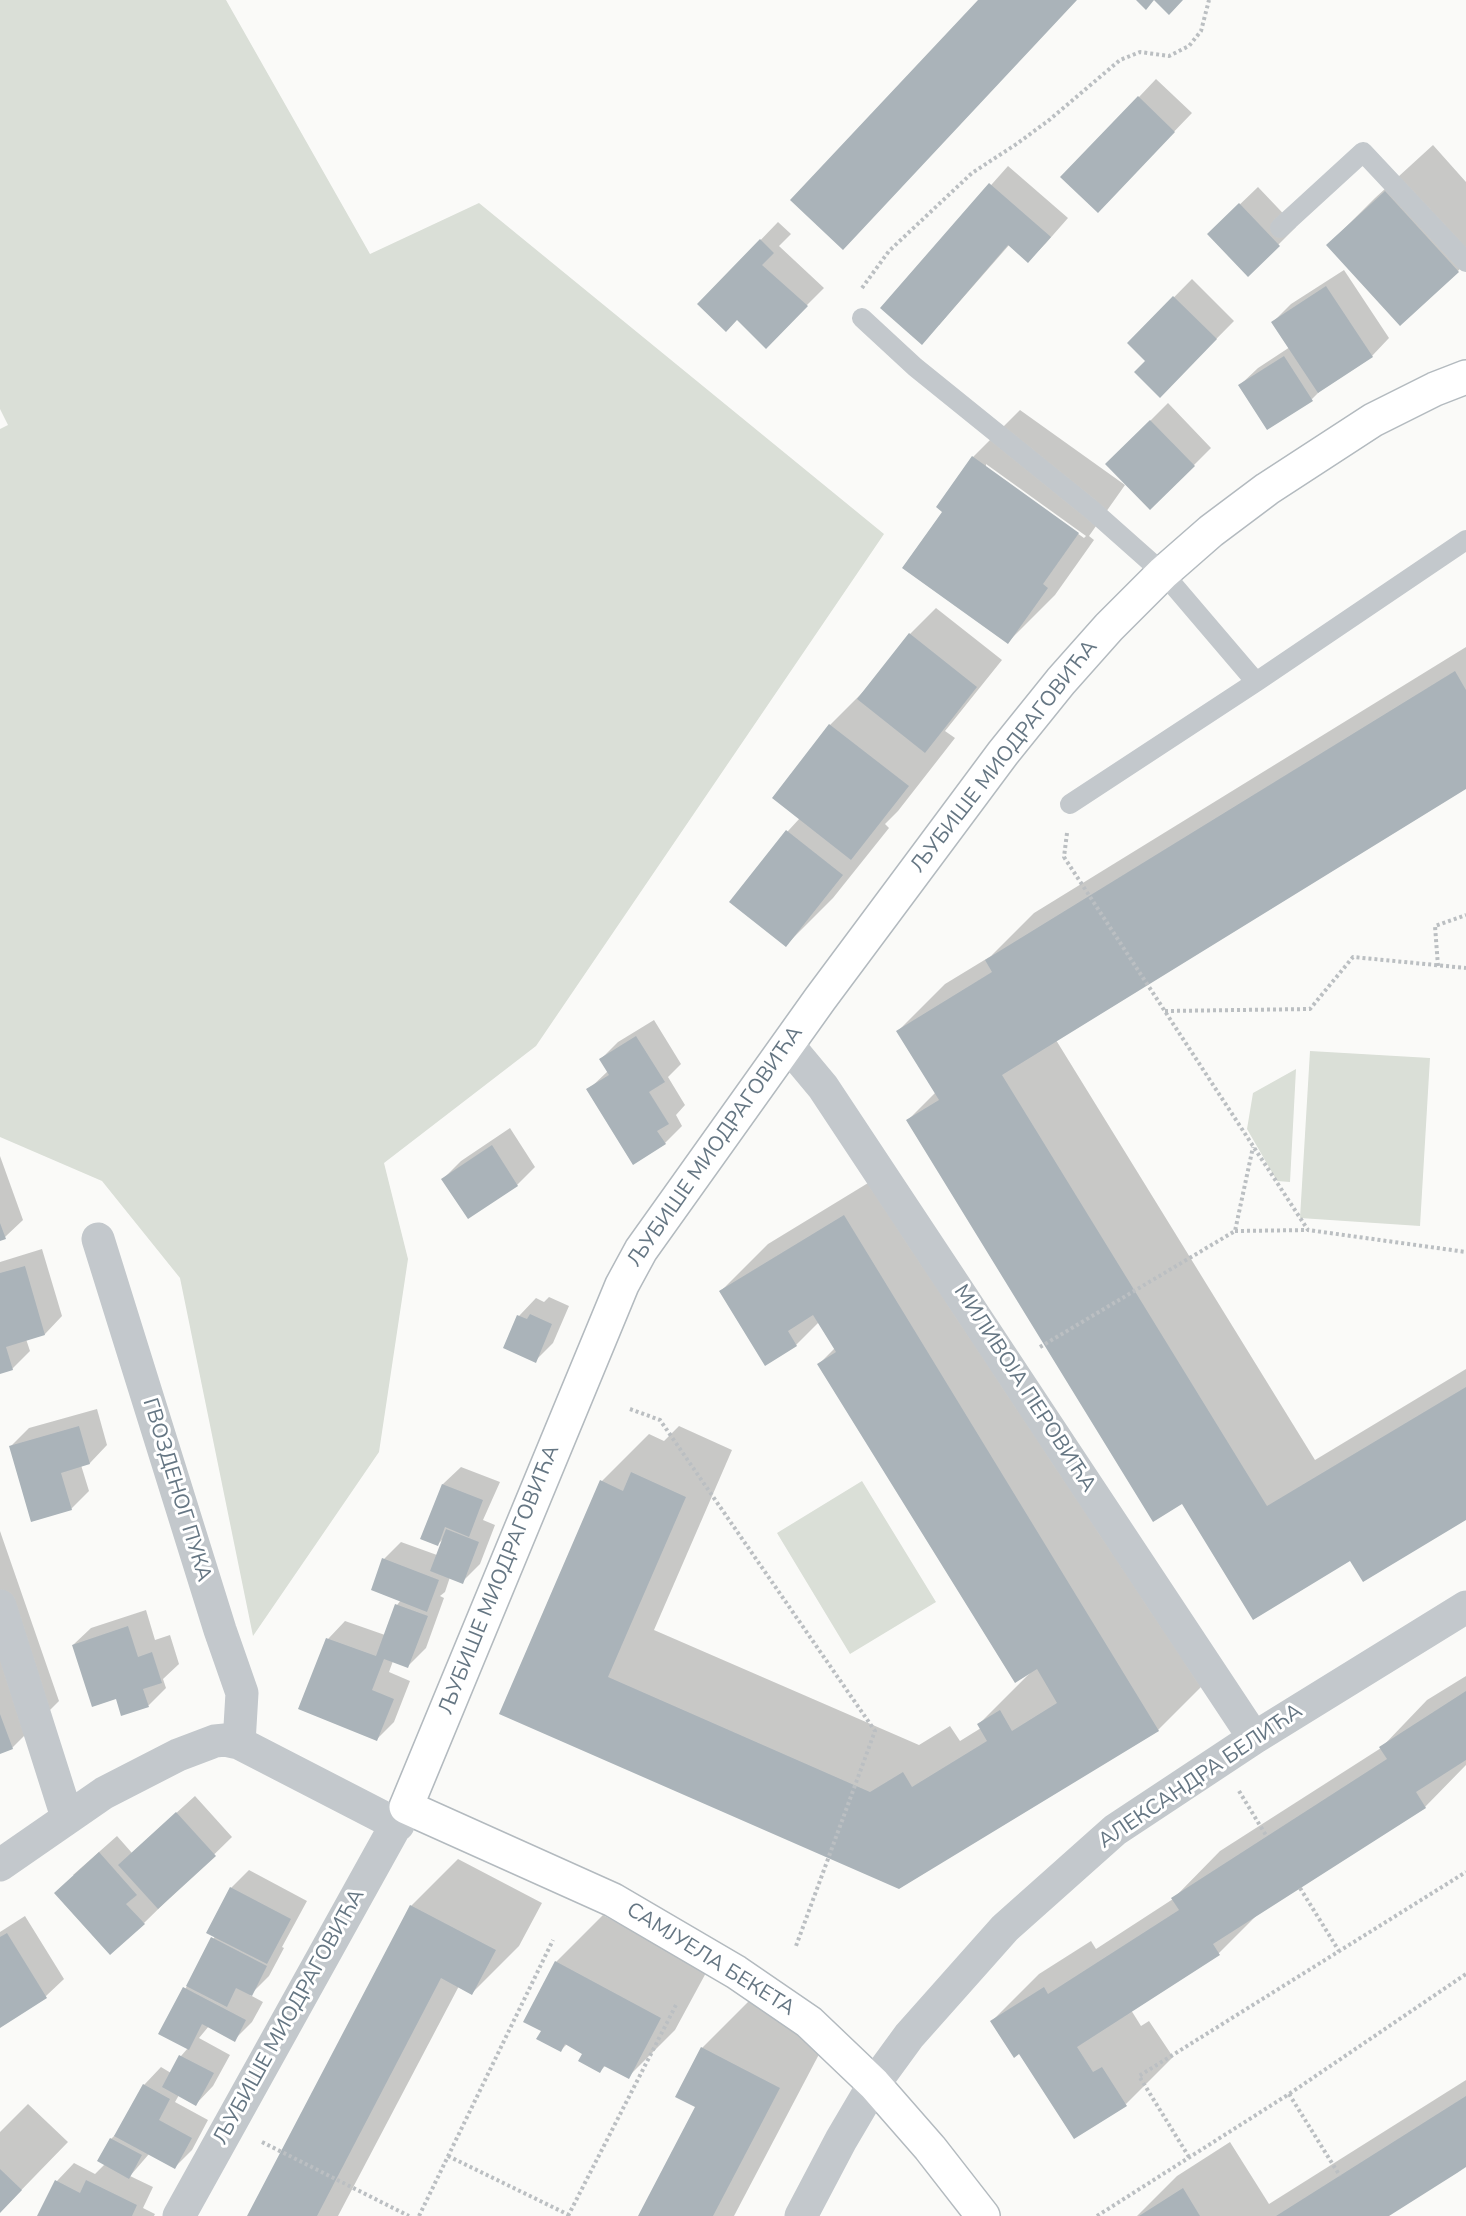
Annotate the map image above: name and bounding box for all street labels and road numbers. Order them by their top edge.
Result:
street label: ЉУБИШЕ МИОДРАГОВИЋА [906,636,1104,878]
street label: ЉУБИШЕ МИОДРАГОВИЋА [623,1022,809,1272]
street label: МИЛИВОЈА ПЕРОВИЋА [948,1281,1100,1497]
street label: ГВОЗДЕНОГ ПУКА [136,1395,216,1585]
street label: ЉУБИШЕ МИОДРАГОВИЋА [434,1442,566,1718]
street label: АЛЕКСАНДРА БЕЛИЋА [1094,1699,1308,1855]
street label: ЉУБИШЕ МИОДРАГОВИЋА [209,1885,371,2149]
street label: САМЈУЕЛА БЕКЕТА [621,1898,799,2022]

